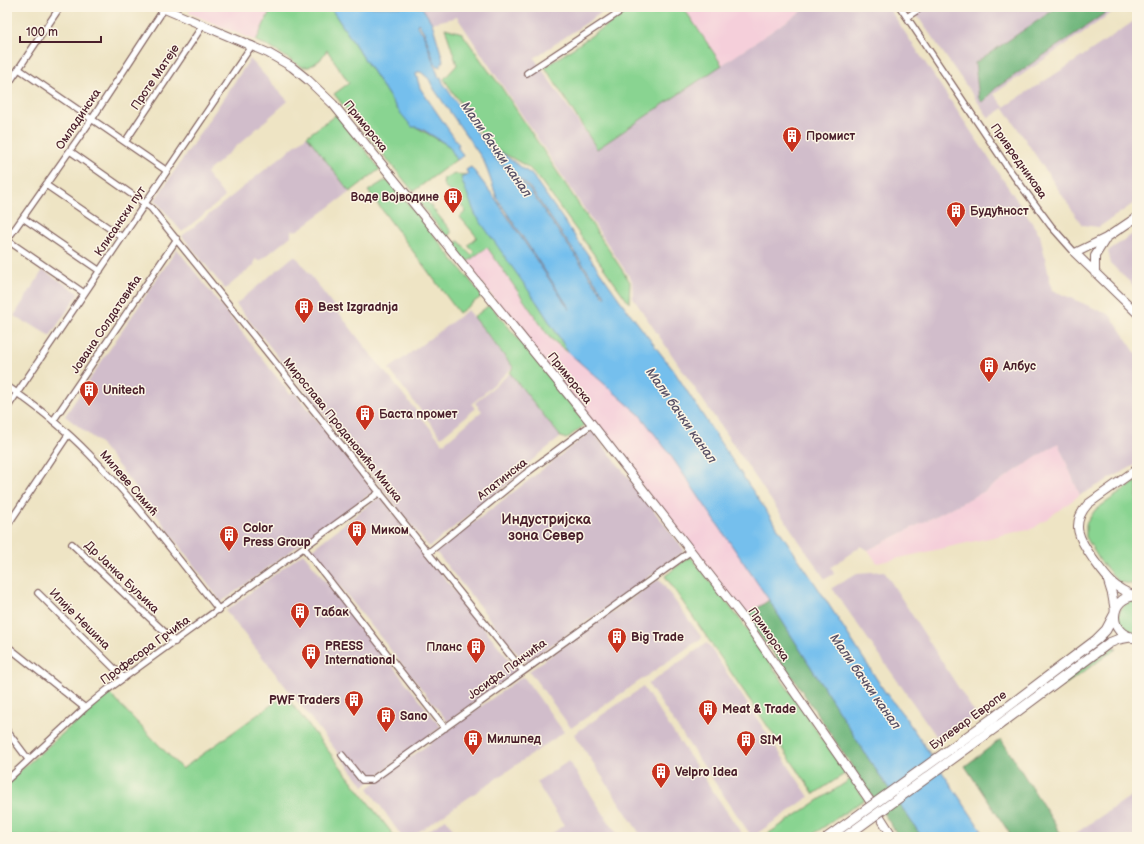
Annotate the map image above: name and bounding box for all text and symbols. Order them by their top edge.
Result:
scale bar [20,18,101,44]
text: 100 m [26,25,58,40]
street label: Проте Матеје [128,41,183,113]
street label: Омладинска [53,86,104,153]
street label: Приморска [340,97,391,155]
water label: Мали бачки канал [457,99,535,201]
street label: Привредникова [987,121,1050,202]
building icon: Промист [781,125,803,153]
place label: Промист [806,129,856,144]
street label: Клисански пут [91,183,150,259]
building icon: Воде Војводине [442,186,464,214]
place label: Воде Војводине [351,190,439,205]
building icon: Будућност [945,200,967,228]
place label: Будућност [970,204,1029,219]
street label: Јована Солдатовића [68,272,145,376]
building icon: Best Izgradnja [293,296,315,324]
place label: Best Izgradnja [318,300,398,315]
street label: Приморска [544,349,595,407]
street label: Мирослава Продановића Мицка [280,355,406,506]
building icon: Албус [978,355,1000,383]
place label: Албус [1002,359,1036,374]
water label: Мали бачки канал [642,365,720,467]
building icon: Unitech [78,379,100,407]
place label: Unitech [103,383,145,398]
building icon: Баста промет [354,403,376,431]
place label: Баста промет [379,407,458,422]
street label: Милеве Симић [96,448,161,519]
street label: Апатинска [473,455,530,504]
district label: Индустријска зона Север [501,511,592,544]
building icon: Миком [346,519,368,547]
place label: Color Press Group [243,521,311,550]
place label: Миком [371,523,409,538]
building icon: Color Press Group [218,524,240,552]
street label: Др Јанка Буљика [81,538,162,617]
street label: Илије Нешина [46,586,113,653]
building icon: Табак [289,601,311,629]
street label: Приморска [745,604,793,664]
place label: Табак [314,605,349,620]
street label: Професора Грчића [97,613,193,688]
building icon: Big Trade [606,626,628,654]
place label: Big Trade [631,630,684,645]
water label: Мали бачки канал [826,631,904,733]
street label: Јосифа Панчића [465,636,550,703]
building icon: Планс [465,636,487,664]
place label: PRESS International [325,639,395,668]
place label: Планс [426,640,462,655]
building icon: PRESS International [300,642,322,670]
street label: Булевар Европе [927,687,1010,753]
building icon: PWF Traders [343,689,365,717]
place label: PWF Traders [269,693,340,708]
building icon: Meat & Trade [697,698,719,726]
place label: Meat & Trade [722,702,796,717]
building icon: Sano [375,705,397,733]
place label: Sano [400,709,428,724]
building icon: Милшпед [462,728,484,756]
building icon: SIM [735,729,757,757]
place label: Милшпед [487,732,542,747]
place label: SIM [760,733,782,748]
building icon: Velpro Idea [650,761,672,789]
place label: Velpro Idea [675,765,738,780]

